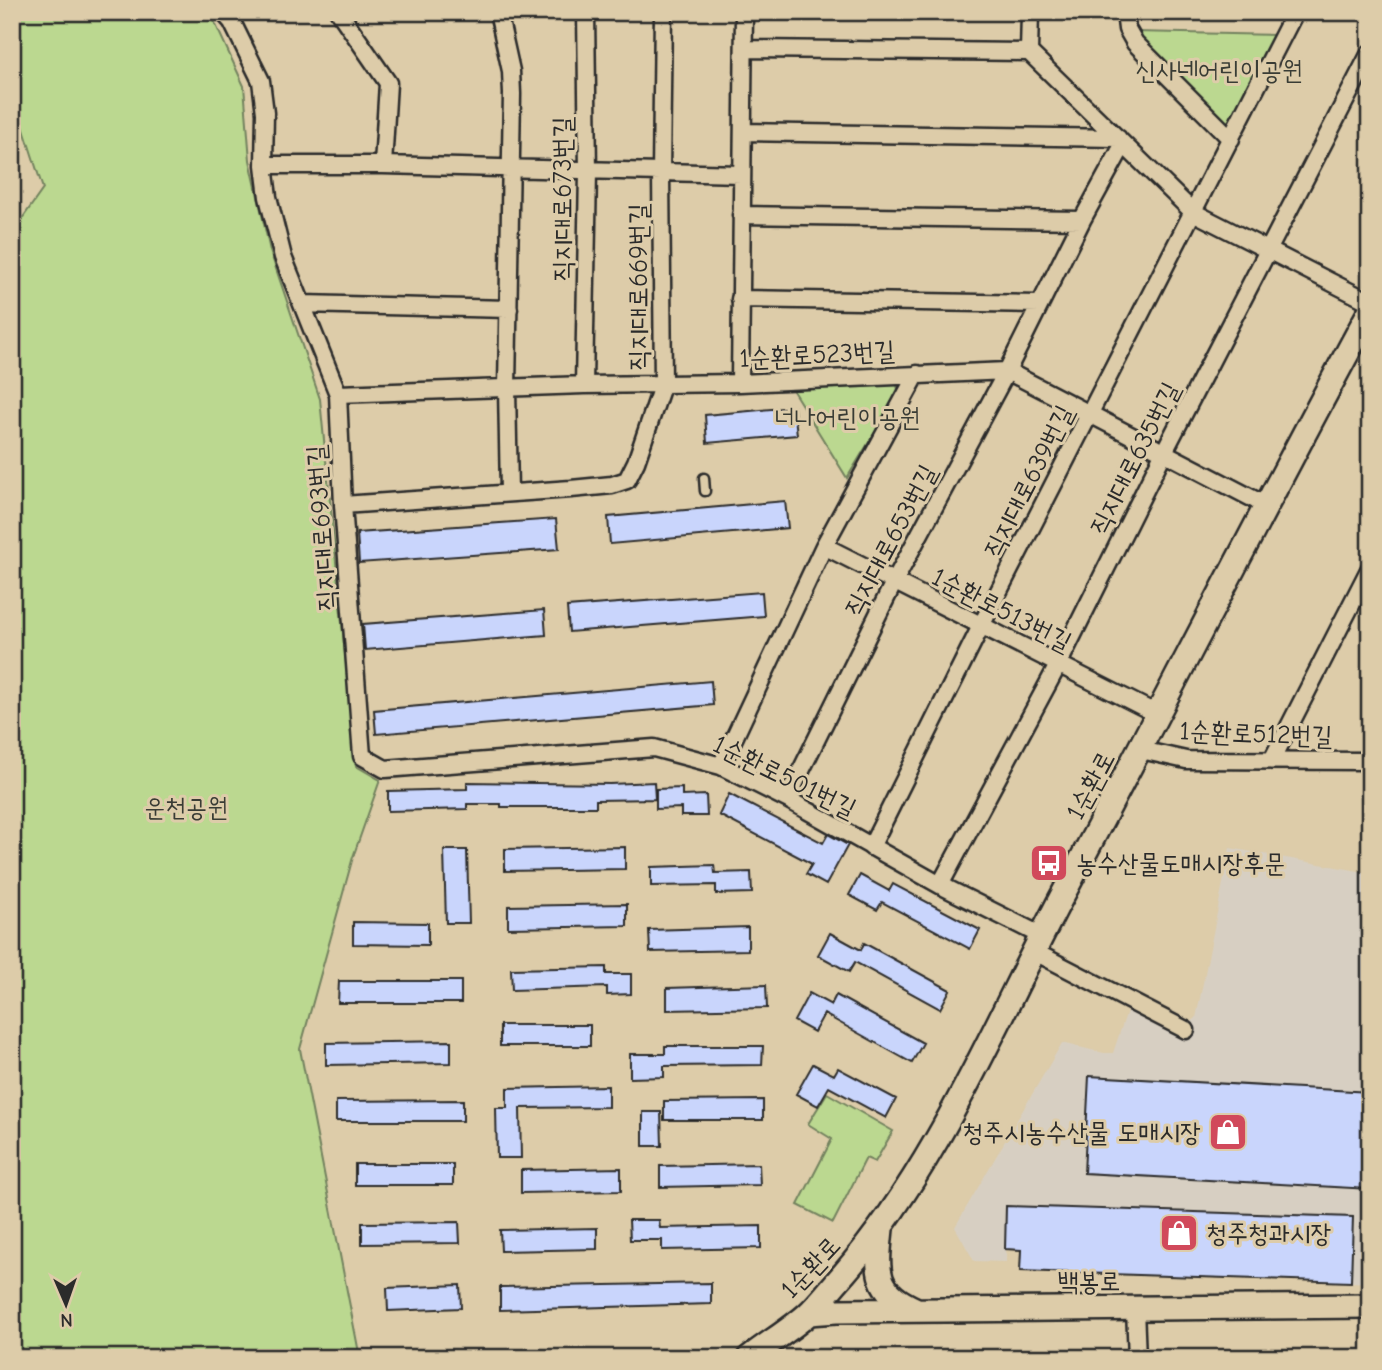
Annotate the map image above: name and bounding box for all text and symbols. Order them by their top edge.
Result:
park label: 신사네어린이공원 [1135,56,1303,86]
street label: 직지대로673번길 [548,116,578,282]
street label: 직지대로669번길 [624,203,654,371]
street label: 1순환로523번길 [738,336,896,374]
street label: 직지대로635번길 [1084,377,1186,540]
street label: 직지대로639번길 [978,400,1080,562]
park label: 너나어린이공원 [774,403,920,433]
street label: 직지대로693번길 [301,444,343,612]
street label: 직지대로653번길 [838,460,943,621]
street label: 1순환로513번길 [927,562,1076,658]
street label: 1순환로512번길 [1179,716,1333,752]
street label: 1순환로501번길 [708,729,861,824]
street label: 1순환로 [1060,746,1121,825]
park label: 운천공원 [144,793,228,823]
bus stop icon: 농수산물도매시장후문 [1028,842,1070,884]
place label: 농수산물도매시장후문 [1076,849,1285,879]
shop icon: 청주시농수산물 도매시장 [1207,1111,1249,1153]
place label: 청주시농수산물 도매시장 [962,1118,1201,1148]
shop icon: 청주청과시장 [1158,1212,1200,1254]
place label: 청주청과시장 [1206,1219,1332,1249]
street label: 1순환로 [775,1231,847,1305]
street label: 백봉로 [1058,1267,1120,1297]
north arrow [32,1268,102,1338]
text: N [60,1309,73,1331]

